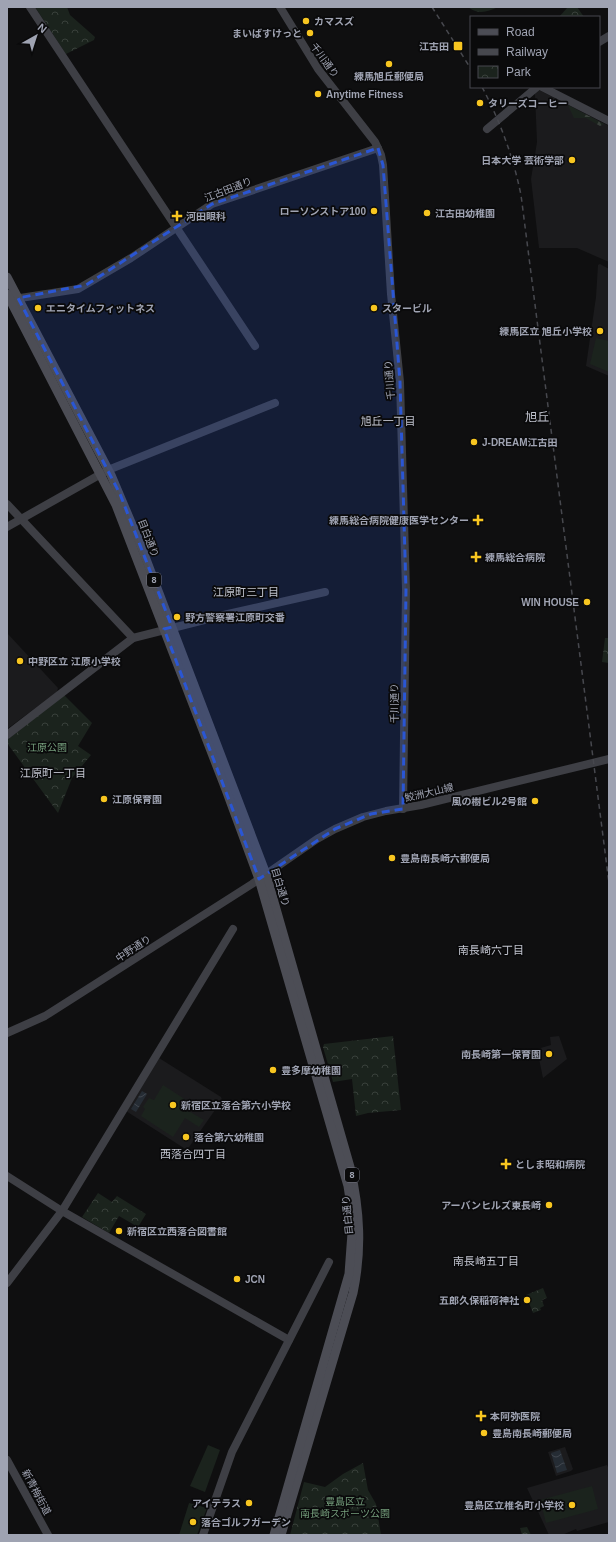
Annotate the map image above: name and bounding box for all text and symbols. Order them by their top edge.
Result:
north arrow [16,16,56,56]
marker: カマスズ [301,16,311,26]
place label: カマスズ [314,16,354,27]
legend [470,16,600,88]
text: N [35,21,49,35]
text: Road [506,25,535,39]
place label: まいばすけっと [232,28,302,39]
marker: まいばすけっと [305,28,315,38]
marker: 江古田 [452,40,464,52]
street label: 千川通り [308,41,341,80]
place label: 江古田 [419,41,449,52]
text: Railway [506,45,548,59]
marker: 練馬旭丘郵便局 [384,59,394,69]
text: Park [506,65,532,79]
place label: 練馬旭丘郵便局 [354,71,424,82]
marker: Anytime Fitness [313,89,323,99]
place label: Anytime Fitness [326,89,404,100]
marker: タリーズコーヒー [475,98,485,108]
place label: タリーズコーヒー [488,98,568,109]
place label: 日本大学 芸術学部 [481,155,564,166]
marker: 日本大学 芸術学部 [567,155,577,165]
street label: 江古田通り [203,175,253,204]
place label: ローソンストア100 [280,206,366,217]
marker: ローソンストア100 [369,206,379,216]
marker: 江古田幼稚園 [422,208,432,218]
place label: 江古田幼稚園 [435,208,495,219]
marker: 河田眼科 [171,210,183,222]
place label: 河田眼科 [186,211,226,222]
marker: エニタイムフィットネス [33,303,43,313]
place label: エニタイムフィットネス [46,303,155,314]
marker: スタービル [369,303,379,313]
place label: スタービル [382,303,432,314]
place label: 練馬区立 旭丘小学校 [499,326,592,337]
marker: 練馬区立 旭丘小学校 [595,326,605,336]
street label: 千川通り [383,360,396,400]
district label: 旭丘 [525,410,549,424]
district label: 旭丘一丁目 [361,415,416,427]
marker: J-DREAM江古田 [469,437,479,447]
place label: J-DREAM江古田 [482,437,558,448]
marker: 練馬総合病院健康医学センター [472,514,484,526]
place label: 練馬総合病院健康医学センター [329,515,469,526]
street label: 目白通り [136,518,161,559]
marker: 練馬総合病院 [470,551,482,563]
place label: 練馬総合病院 [485,552,545,563]
road number: 8 [147,573,161,587]
district label: 江原町三丁目 [213,586,279,598]
place label: WIN HOUSE [521,597,579,608]
marker: WIN HOUSE [582,597,592,607]
marker: 野方警察署江原町交番 [172,612,182,622]
place label: 野方警察署江原町交番 [185,612,285,623]
marker: 中野区立 江原小学校 [15,656,25,666]
place label: 中野区立 江原小学校 [28,656,121,667]
street label: 千川通り [389,683,400,723]
park label: 江原公園 [27,742,67,753]
district label: 江原町一丁目 [20,767,86,779]
street label: 鮫洲大山線 [404,782,455,803]
marker: 江原保育園 [99,794,109,804]
place label: 江原保育園 [112,794,162,805]
place label: 風の樹ビル2号館 [451,796,527,807]
marker: 風の樹ビル2号館 [530,796,540,806]
marker: 豊島南長崎六郵便局 [387,853,397,863]
place label: 豊島南長崎六郵便局 [400,853,490,864]
street label: 目白通り [269,866,292,908]
street label: 中野通り [114,933,153,964]
district label: 南長崎六丁目 [458,944,524,956]
place label: 南長崎第一保育園 [461,1049,541,1060]
marker: 南長崎第一保育園 [544,1049,554,1059]
marker: 豊多摩幼稚園 [268,1065,278,1075]
place label: 豊多摩幼稚園 [281,1065,341,1076]
marker: 新宿区立落合第六小学校 [168,1100,178,1110]
place label: 新宿区立落合第六小学校 [181,1100,291,1111]
marker: 落合第六幼稚園 [181,1132,191,1142]
place label: 落合第六幼稚園 [194,1132,264,1143]
district label: 西落合四丁目 [160,1148,226,1160]
marker: としま昭和病院 [500,1158,512,1170]
place label: としま昭和病院 [515,1159,585,1170]
road number: 8 [345,1168,359,1182]
street label: 目白通り [340,1195,355,1235]
place label: アーバンヒルズ東長崎 [441,1200,541,1211]
marker: アーバンヒルズ東長崎 [544,1200,554,1210]
marker: 新宿区立西落合図書館 [114,1226,124,1236]
place label: 新宿区立西落合図書館 [127,1226,227,1237]
district label: 南長崎五丁目 [453,1255,519,1267]
marker: JCN [232,1274,242,1284]
place label: JCN [245,1274,265,1285]
place label: 五郎久保稲荷神社 [439,1295,520,1306]
marker: 五郎久保稲荷神社 [522,1295,532,1305]
marker: 本阿弥医院 [475,1410,487,1422]
place label: 本阿弥医院 [489,1411,540,1422]
marker: 豊島南長崎郵便局 [479,1428,489,1438]
place label: 豊島南長崎郵便局 [492,1428,572,1439]
street label: 新青梅街道 [20,1468,53,1517]
park label: 豊島区立 南長崎スポーツ公園 [300,1496,390,1519]
place label: アイテラス [192,1498,241,1509]
marker: アイテラス [244,1498,254,1508]
place label: 豊島区立椎名町小学校 [464,1500,564,1511]
marker: 豊島区立椎名町小学校 [567,1500,577,1510]
marker: 落合ゴルフガーデン [188,1517,198,1527]
place label: 落合ゴルフガーデン [201,1517,291,1528]

